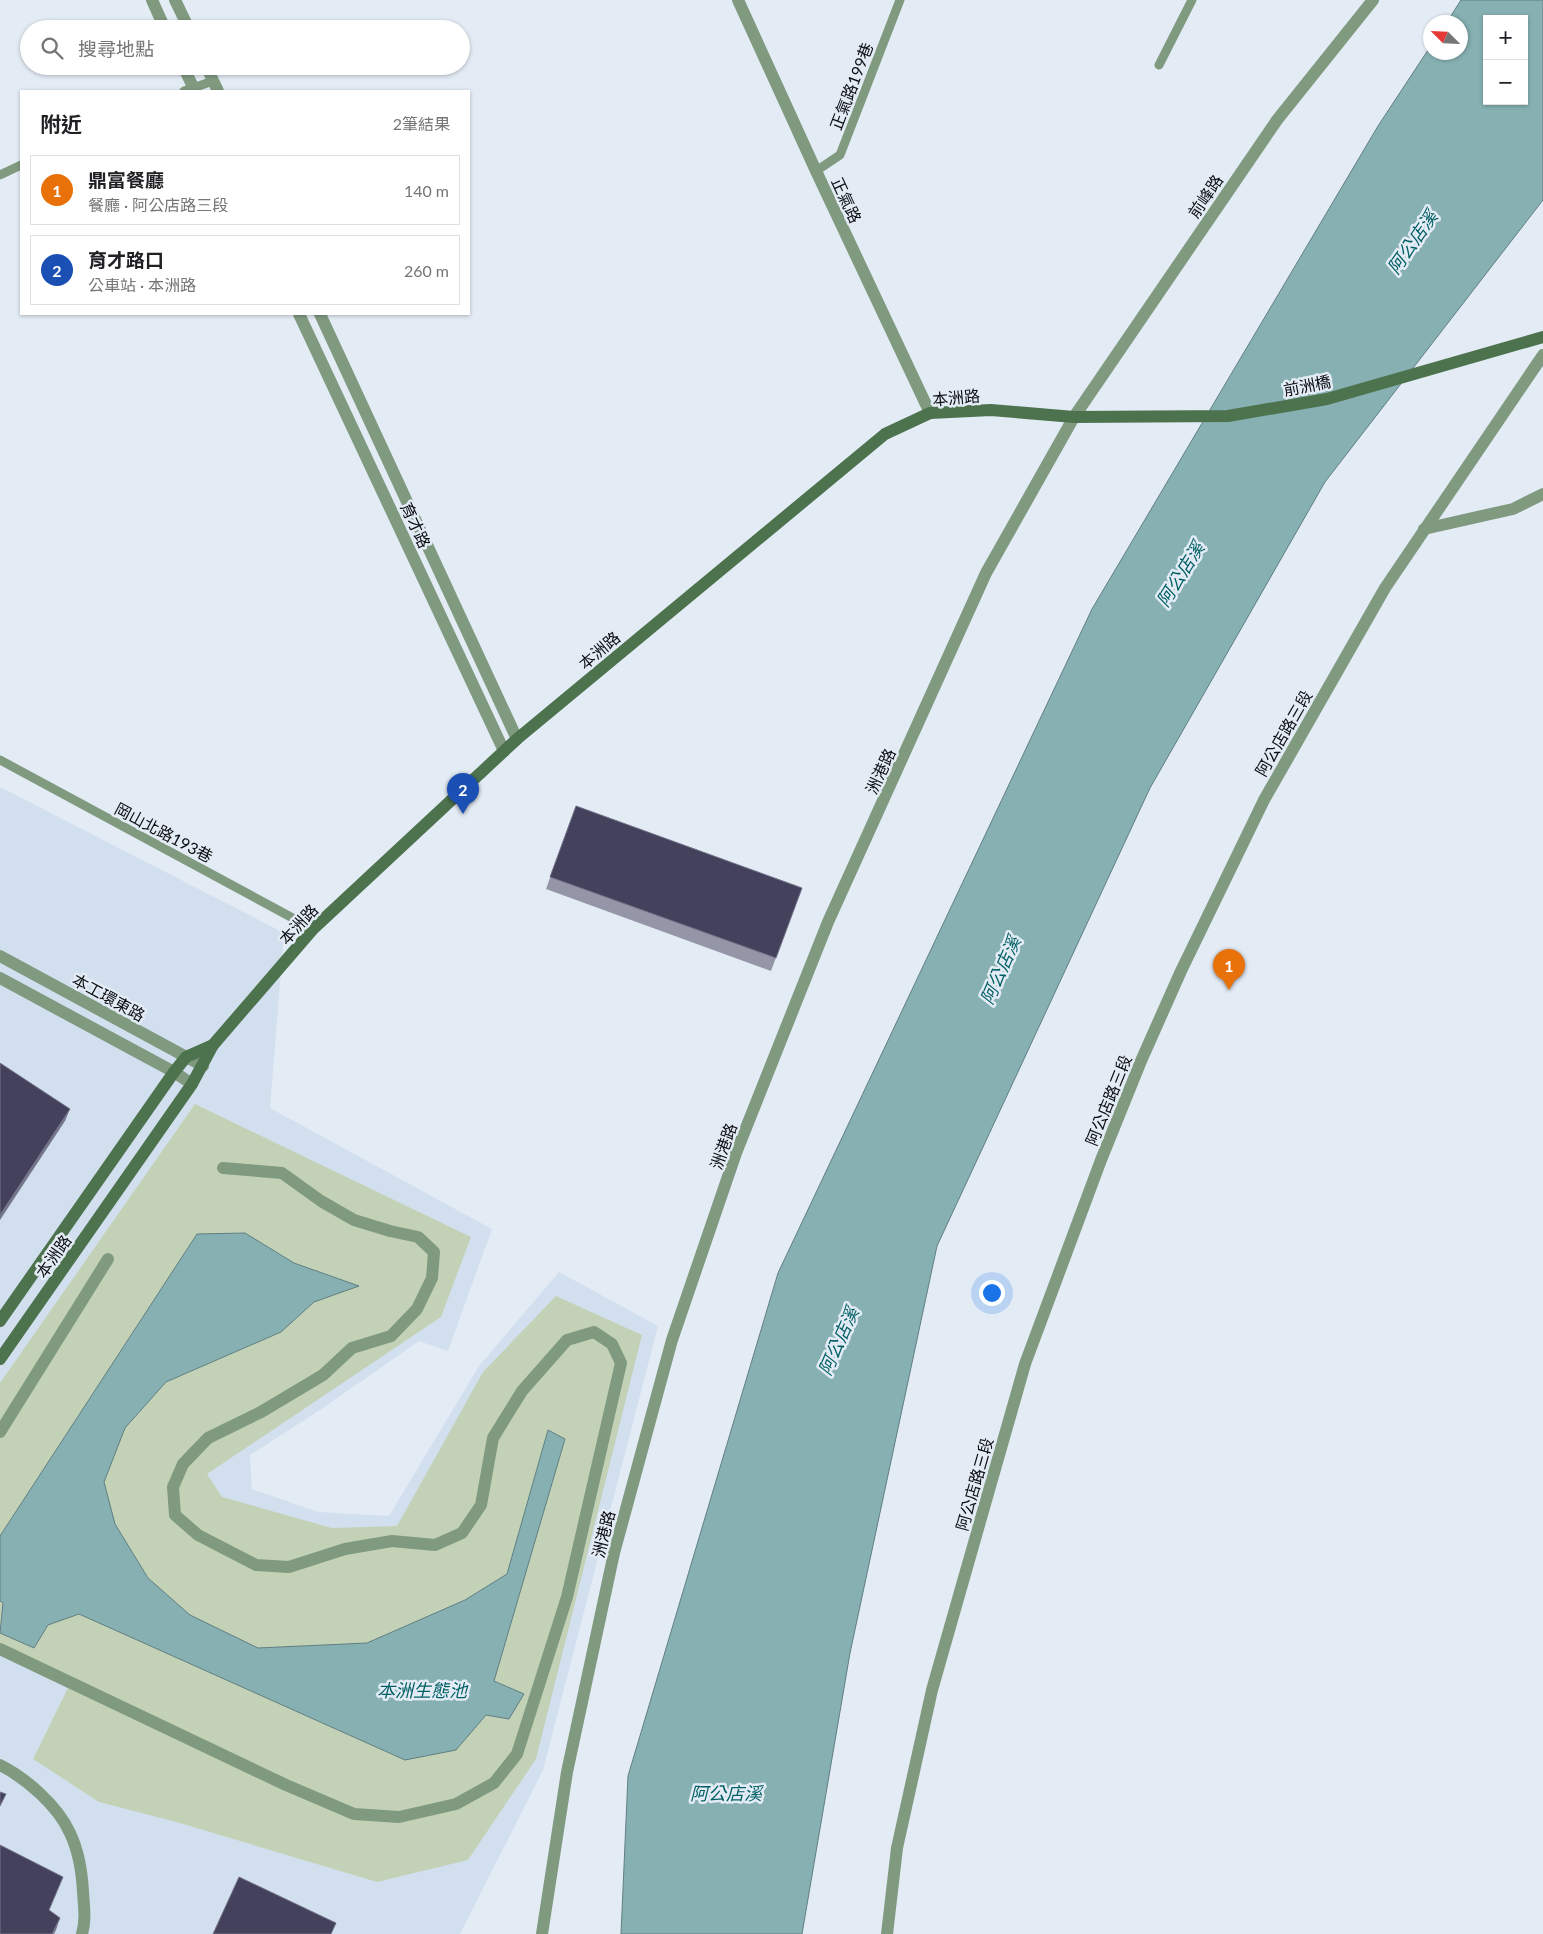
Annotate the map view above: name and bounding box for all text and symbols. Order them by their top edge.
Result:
north arrow [1423,15,1468,60]
map controls [1483,15,1528,105]
button: + [1483,15,1528,60]
search box [20,20,470,75]
icon: search [38,34,66,62]
text: 搜尋地點 [78,37,154,60]
street label: 正氣路199巷 [826,40,876,132]
button: − [1483,60,1528,105]
text: 附近 [40,111,82,136]
text: 2筆結果 [393,114,450,133]
text: 鼎富餐廳 [88,168,164,191]
street label: 前峰路 [1184,171,1226,221]
street label: 正氣路 [828,174,866,226]
text: 1 [52,181,62,200]
text: 140 m [404,181,449,200]
text: 餐廳 · 阿公店路三段 [88,195,228,214]
water label: 阿公店溪 [1382,204,1443,278]
text: 育才路口 [88,248,164,271]
text: 2 [52,261,62,280]
text: 260 m [404,261,449,280]
text: 公車站 · 本洲路 [88,275,196,294]
street label: 前洲橋 [1282,371,1332,399]
street label: 本洲路 [931,385,981,409]
street label: 育才路 [397,499,435,551]
water label: 阿公店溪 [1152,535,1210,610]
street label: 本洲路 [575,627,623,673]
street label: 阿公店路三段 [1251,687,1315,779]
street label: 洲港路 [861,745,899,797]
pin: 2 [447,773,479,814]
street label: 岡山北路193巷 [112,798,216,866]
street label: 本洲路 [275,900,321,948]
water label: 阿公店溪 [975,930,1026,1007]
pin: 1 [1213,949,1245,990]
street label: 本工環東路 [69,969,149,1025]
street label: 阿公店路三段 [1081,1052,1135,1148]
street label: 洲港路 [706,1120,740,1172]
street label: 本洲路 [31,1231,75,1281]
your location [979,1280,1005,1306]
water label: 阿公店溪 [813,1301,864,1378]
street label: 阿公店路三段 [952,1435,996,1533]
street label: 洲港路 [588,1508,618,1560]
water label: 本洲生態池 [377,1679,469,1701]
water label: 阿公店溪 [690,1782,765,1804]

